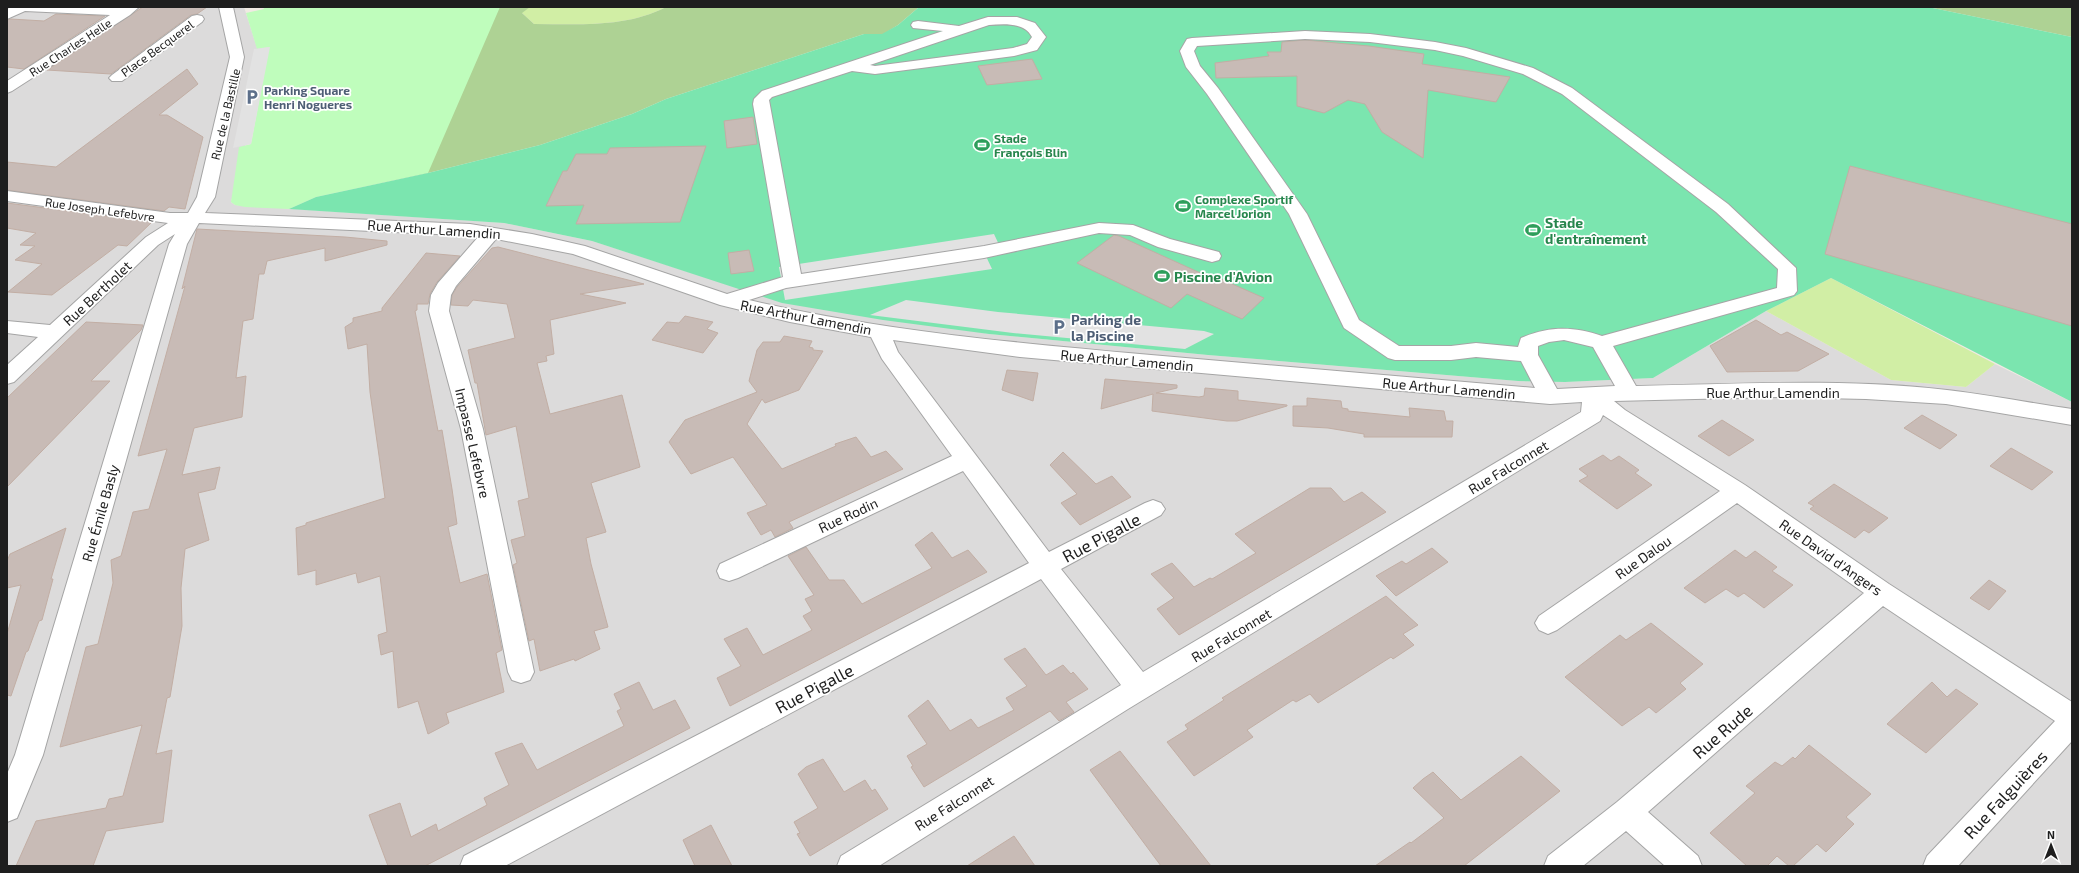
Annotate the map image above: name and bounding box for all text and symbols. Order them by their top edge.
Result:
street label: Rue Charles Helle [26,15,114,79]
street label: Place Becquerel [118,17,196,79]
street label: Rue de la Bastille [208,67,242,161]
place label: Parking Square Henri Nogueres [264,83,352,111]
parking icon: Parking Square Henri Nogueres [243,88,261,106]
place label: Stade François Blin [994,131,1067,160]
sports icon: Stade François Blin [973,136,991,154]
place label: Complexe Sportif Marcel Jorion [1195,192,1294,220]
street label: Rue Joseph Lefebvre [44,194,156,224]
sports icon: Complexe Sportif Marcel Jorion [1174,197,1192,215]
place label: Stade d'entraînement [1545,214,1647,247]
street label: Rue Arthur Lamendin [367,216,501,242]
sports icon: Stade d'entraînement [1524,221,1542,239]
street label: Rue Bertholet [59,257,135,329]
sports icon: Piscine d'Avion [1153,267,1171,285]
place label: Piscine d'Avion [1174,268,1272,285]
street label: Rue Arthur Lamendin [739,296,873,338]
place label: Parking de la Piscine [1071,311,1141,344]
parking icon: Parking de la Piscine [1050,318,1068,336]
street label: Rue Arthur Lamendin [1060,346,1194,374]
street label: Rue Arthur Lamendin [1382,374,1516,402]
street label: Rue Arthur Lamendin [1706,384,1840,401]
street label: Impasse Lefebvre [452,386,494,500]
street label: Rue Falconnet [1465,436,1551,498]
street label: Rue Émile Basly [78,462,122,564]
street label: Rue Rodin [816,494,880,536]
street label: Rue Pigalle [1059,508,1144,567]
street label: Rue David d'Angers [1776,515,1886,599]
street label: Rue Dalou [1612,532,1674,582]
street label: Rue Falconnet [1188,604,1274,666]
street label: Rue Pigalle [772,659,857,718]
street label: Rue Rude [1688,700,1756,762]
street label: Rue Falguières [1959,746,2052,843]
street label: Rue Falconnet [911,772,997,834]
north arrow [2031,825,2071,865]
text: N [2047,828,2055,841]

